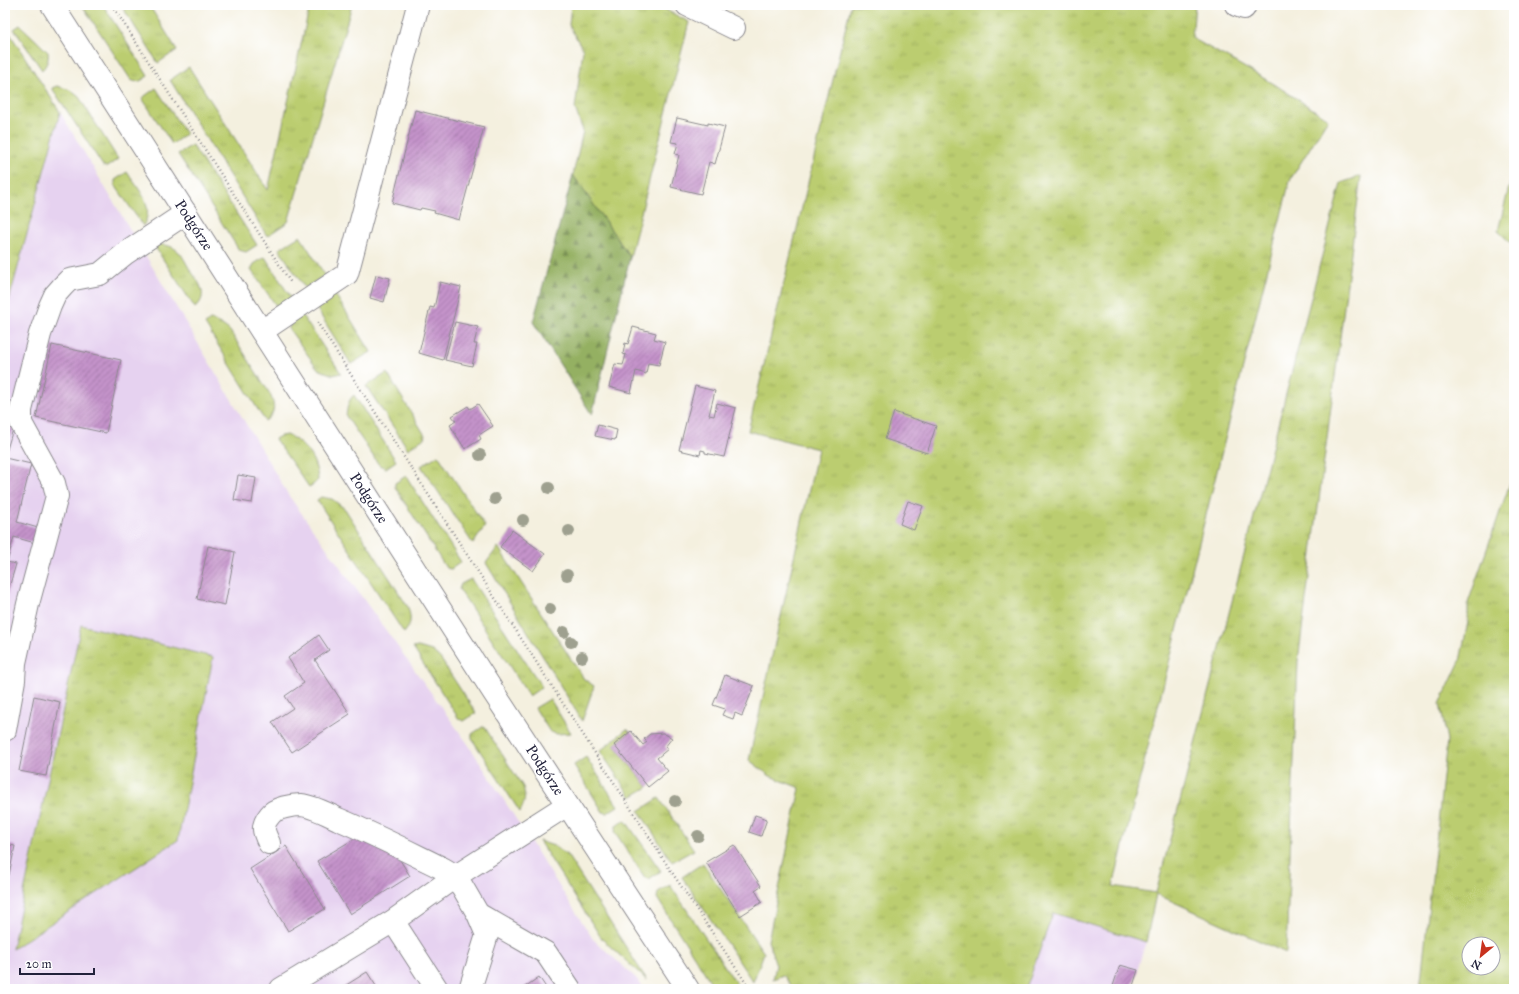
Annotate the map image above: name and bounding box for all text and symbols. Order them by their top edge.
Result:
street label: Podgórze [171,196,217,254]
street label: Podgórze [346,469,392,527]
street label: Podgórze [522,741,568,799]
north arrow [1461,936,1501,976]
scale bar [20,950,94,976]
text: N [1469,956,1484,972]
text: 20 m [26,957,52,971]

